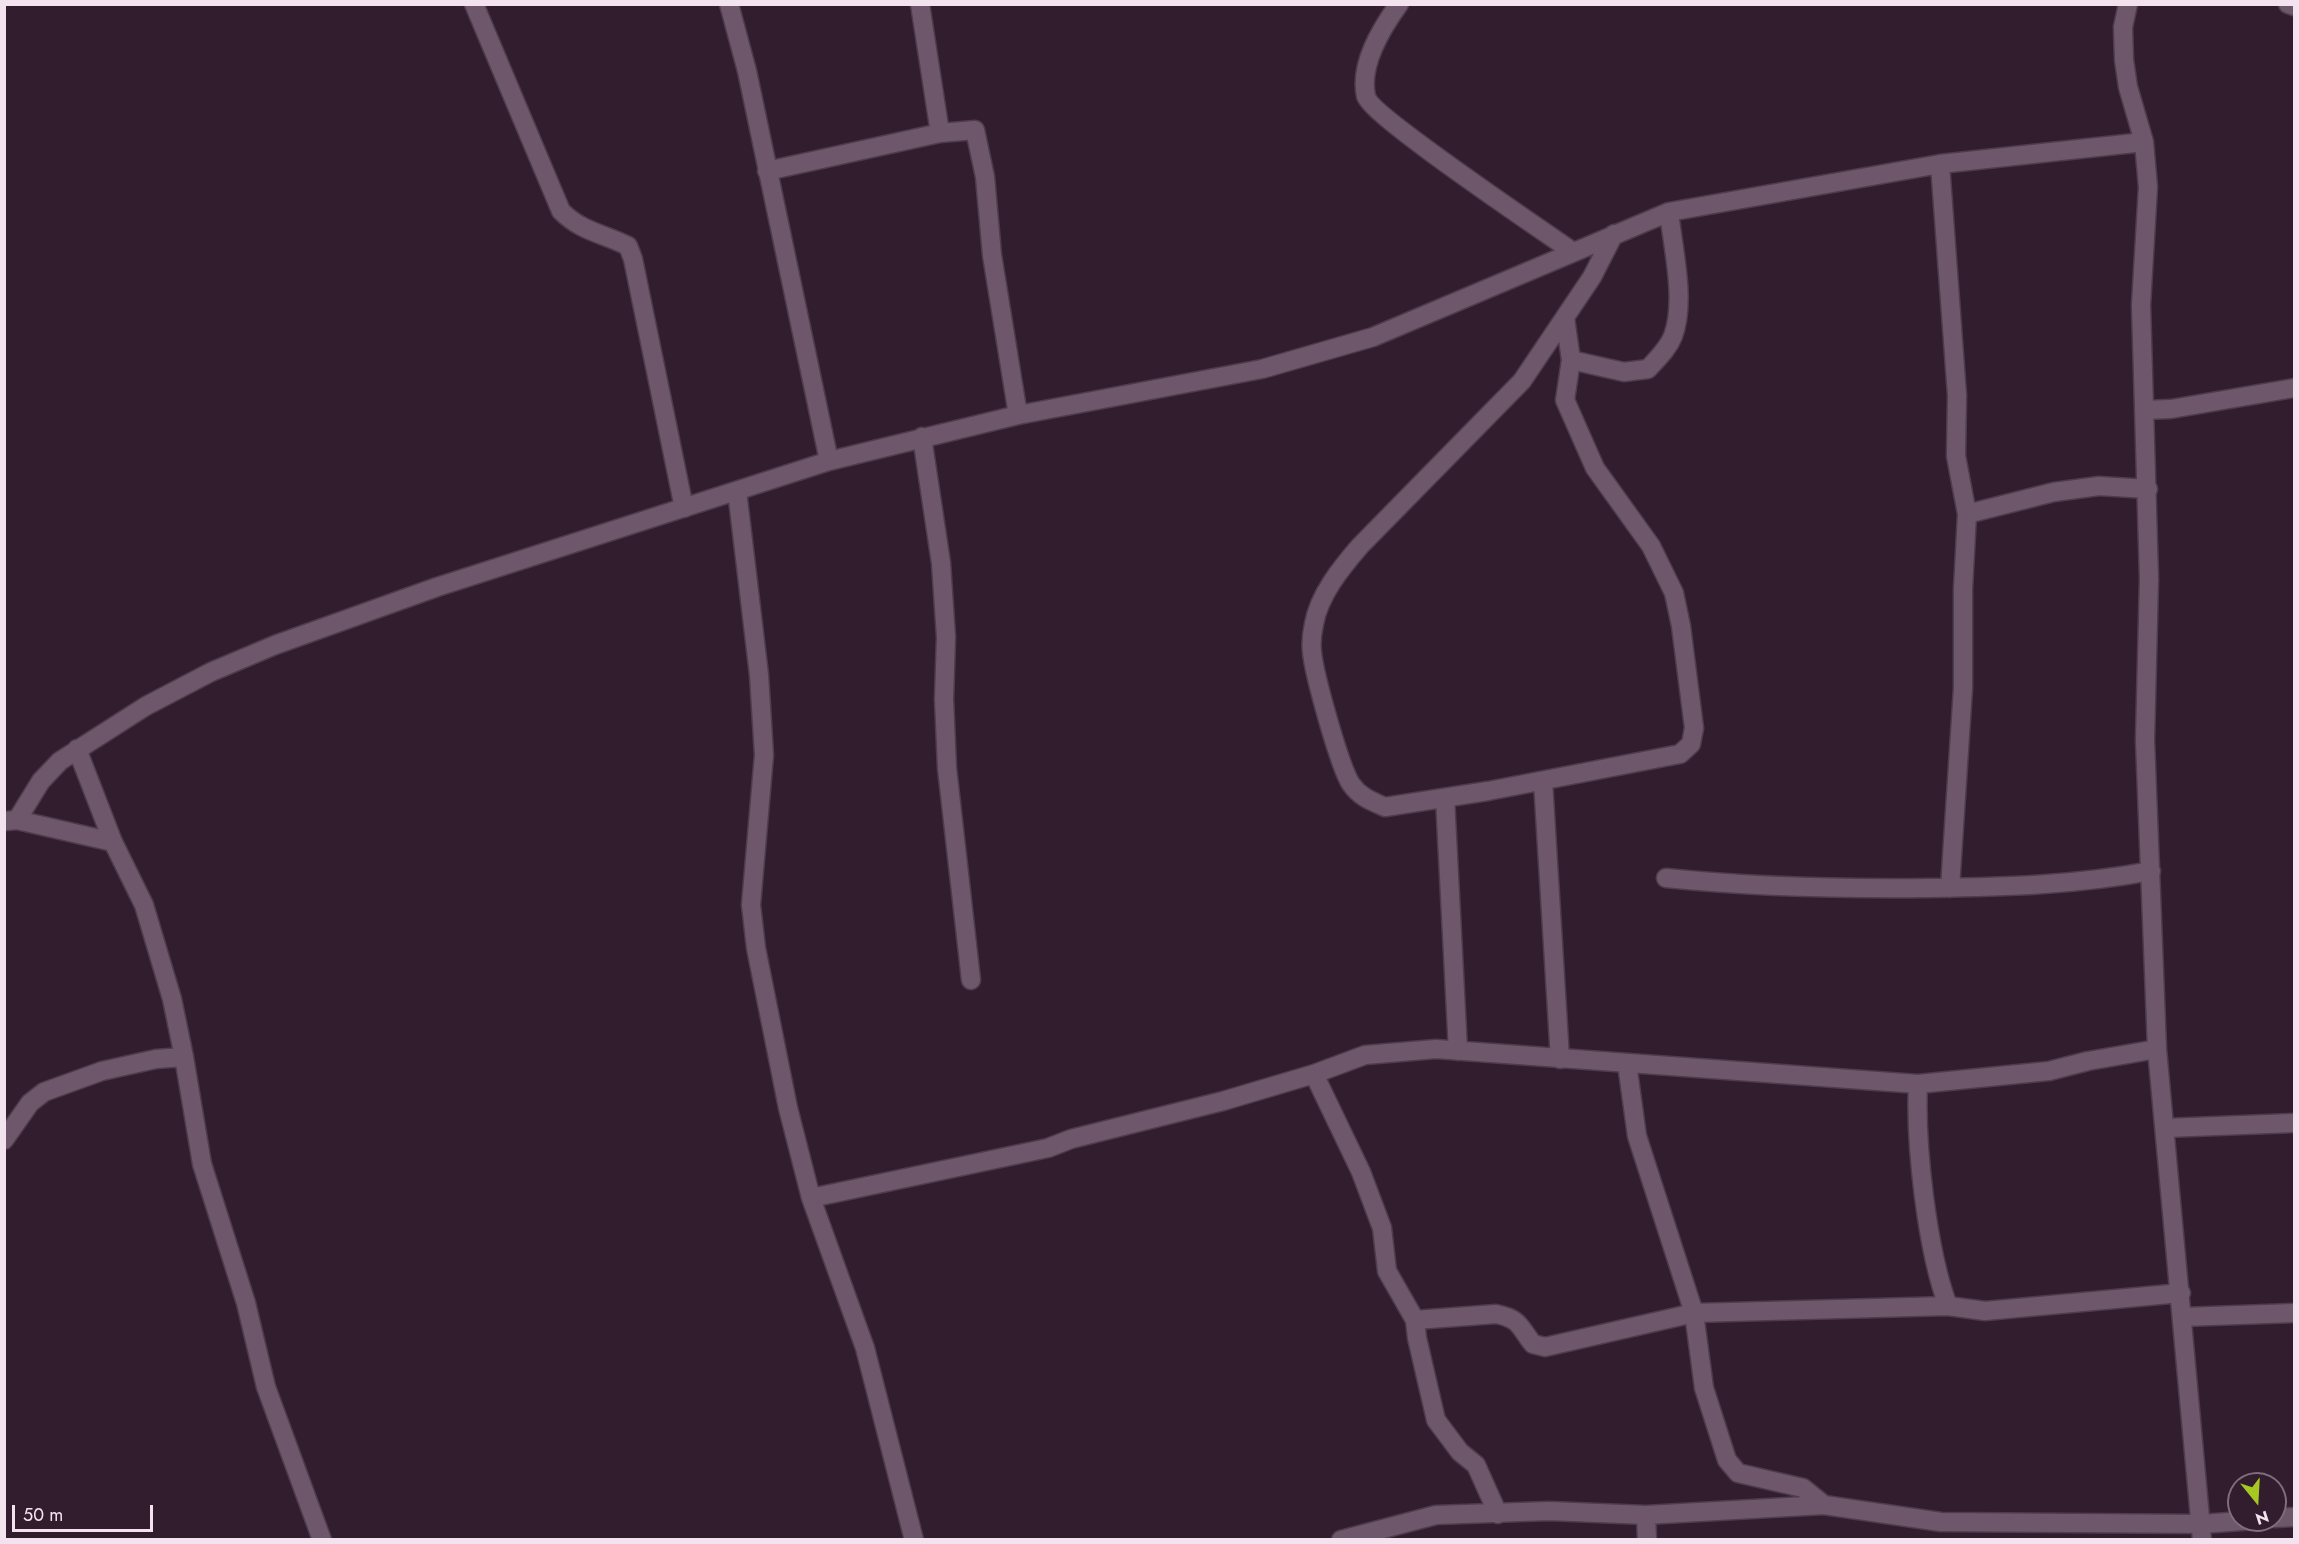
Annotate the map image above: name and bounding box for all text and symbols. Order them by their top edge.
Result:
north arrow [2227,1472,2287,1532]
scale bar [15,1493,156,1531]
text: 50 m [23,1502,63,1528]
text: N [2252,1505,2272,1531]

